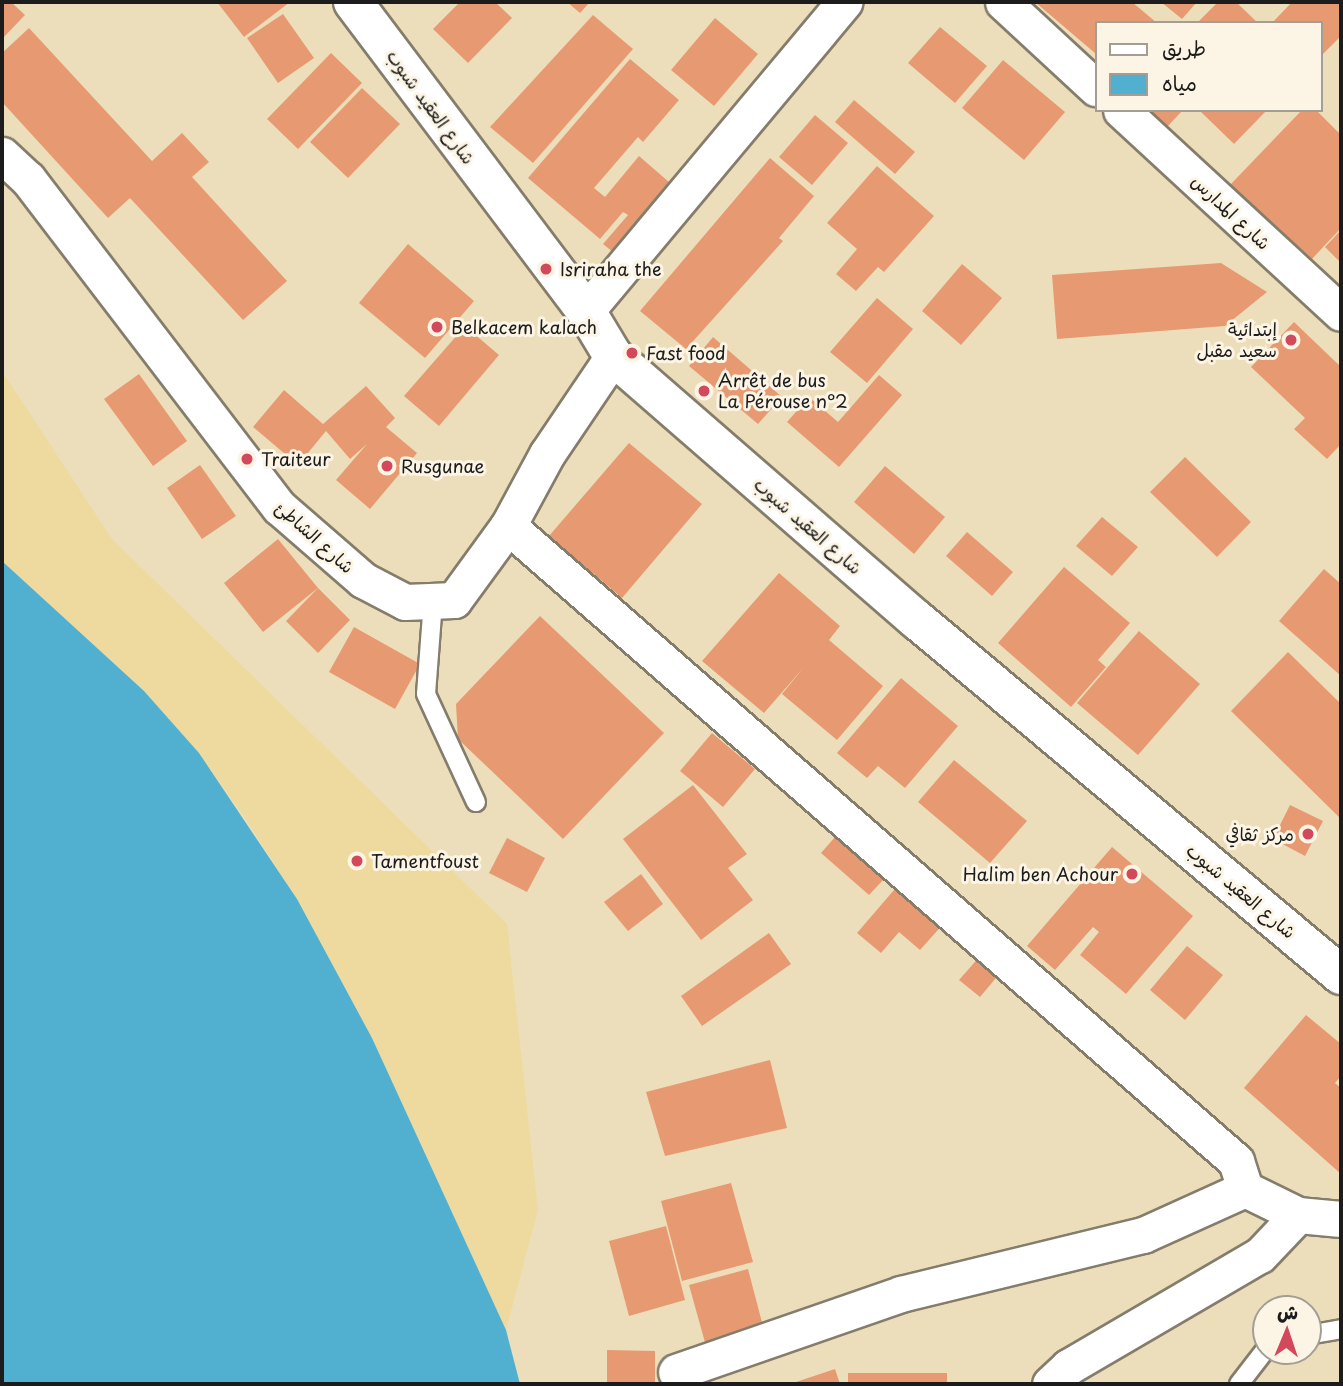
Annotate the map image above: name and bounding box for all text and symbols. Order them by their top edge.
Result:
legend [1094,21,1322,112]
text: طريق [1162,31,1206,63]
street label: شارع العقيد شبوب [382,46,480,168]
text: مياه [1162,66,1197,98]
street label: شارع المدارس [1187,170,1275,254]
place label: Isriraha the [560,258,661,280]
marker: Isriraha the [538,261,554,277]
place label: Belkacem kalach [451,316,598,338]
marker: Belkacem kalach [429,319,445,335]
place label: إبتدائية سعيد مقبل [1196,319,1277,362]
marker: إبتدائية سعيد مقبل [1283,332,1299,348]
place label: Fast food [646,342,725,364]
marker: Fast food [624,345,640,361]
place label: Arrêt de bus La Pérouse n°2 [718,370,849,412]
marker: Arrêt de bus La Pérouse n°2 [696,383,712,399]
place label: Traiteur [261,448,331,470]
marker: Traiteur [239,451,255,467]
place label: Rusgunae [401,455,484,477]
marker: Rusgunae [379,458,395,474]
street label: شارع العقيد شبوب [750,473,866,579]
street label: شارع الشاطئ [272,496,358,578]
place label: مركز ثقافي [1226,823,1294,845]
marker: مركز ثقافي [1300,826,1316,842]
street label: شارع العقيد شبوب [1182,839,1300,943]
place label: Tamentfoust [371,850,479,872]
marker: Tamentfoust [349,853,365,869]
place label: Halim ben Achour [960,863,1118,885]
marker: Halim ben Achour [1124,866,1140,882]
north arrow [1252,1295,1322,1365]
text: ش [1277,1297,1299,1325]

